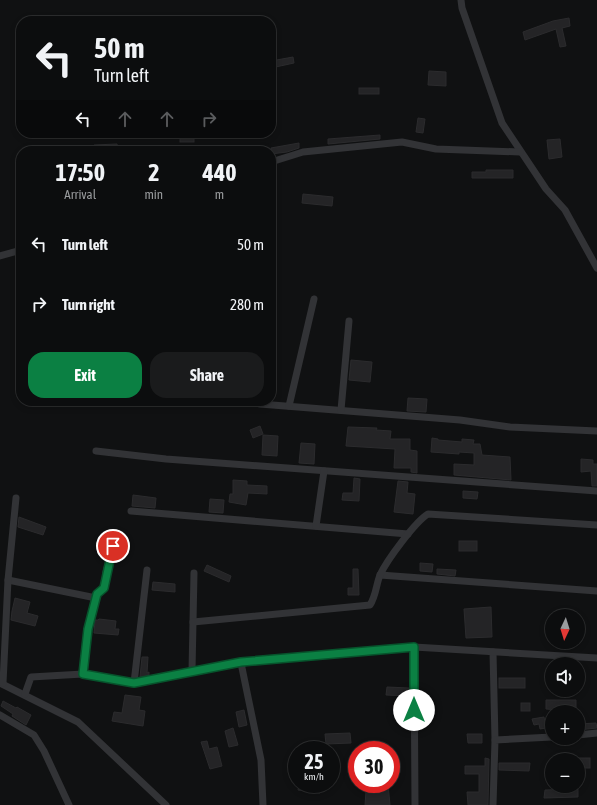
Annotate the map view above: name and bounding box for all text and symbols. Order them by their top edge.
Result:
icon: left [28,32,80,84]
text: 50 m [94,32,144,64]
text: Turn left [94,65,149,86]
icon: left [72,108,94,130]
icon: ahead [114,108,136,130]
icon: ahead [156,108,178,130]
icon: right [198,108,220,130]
text: 17:50 [56,159,105,186]
text: 2 [148,159,159,186]
text: 440 [203,159,236,186]
text: Arrival [64,187,96,202]
text: min [144,187,163,202]
text: m [215,187,224,202]
icon: left [28,233,50,255]
text: Turn left [62,236,108,253]
text: 50 m [237,236,264,253]
icon: right [28,293,50,315]
text: Turn right [62,296,115,313]
text: 280 m [230,296,264,313]
button: Exit [28,352,142,398]
button: Share [150,352,264,398]
pin [96,529,130,563]
icon: arrive [102,535,124,557]
north arrow [545,609,585,649]
map controls [545,609,585,793]
button: sound [545,657,585,697]
position arrow [393,689,435,731]
button: + [545,705,585,745]
speed limit sign: 30 [348,741,400,793]
text: 25 [305,750,323,773]
button: − [545,753,585,793]
text: km/h [304,771,324,782]

